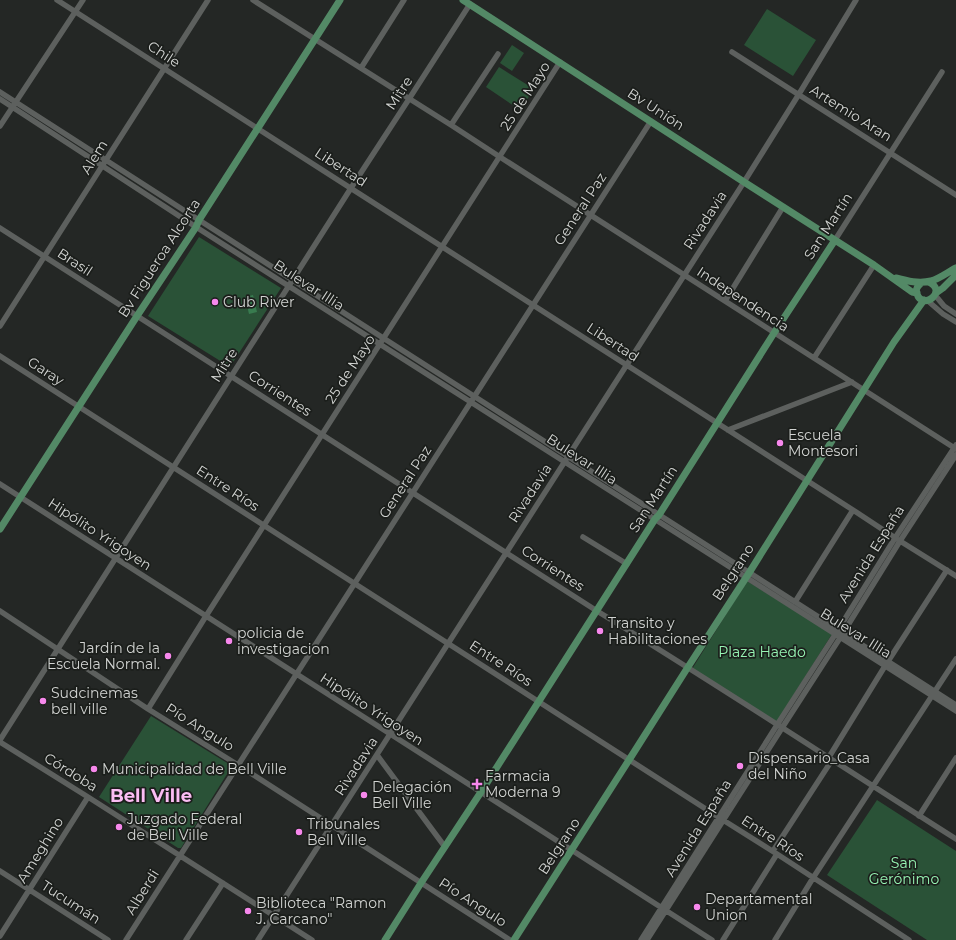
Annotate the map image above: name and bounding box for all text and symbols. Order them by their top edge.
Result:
street label: Chile [144,37,184,71]
street label: 25 de Mayo [496,58,554,134]
street label: Mitre [381,73,417,113]
street label: Artemio Aran [807,81,895,145]
street label: Bv Unión [624,84,688,134]
street label: Alem [77,136,111,178]
street label: Libertad [311,143,371,191]
street label: General Paz [550,169,610,249]
street label: Rivadavia [679,187,731,253]
street label: San Martín [800,189,856,263]
street label: Bv Figueroa Alcorta [114,195,204,321]
street label: Brasil [54,244,96,280]
street label: Bulevar Illia [270,255,348,315]
street label: Independencia [694,263,792,335]
place label: Club River [223,293,295,311]
marker: Club River [210,297,220,307]
street label: Libertad [583,318,643,366]
street label: 25 de Mayo [321,331,379,407]
street label: Mitre [207,345,241,385]
street label: Garay [24,353,68,390]
street label: Corrientes [245,366,315,420]
place label: Escuela Montesori [788,426,858,460]
street label: Bulevar Illia [543,429,621,489]
marker: Escuela Montesori [775,438,785,448]
street label: General Paz [375,442,435,522]
street label: Rivadavia [504,460,556,526]
street label: Entre Ríos [193,461,263,515]
street label: San Martín [625,462,681,536]
street label: Hipólito Yrigoyen [45,494,155,574]
street label: Avenida España [834,502,908,606]
street label: Belgrano [708,540,758,604]
street label: Corrientes [518,541,588,595]
street label: Bulevar Illia [817,604,895,662]
place label: Transito y Habilitaciones [608,614,707,648]
place label: policia de investigacion [237,624,330,658]
marker: Transito y Habilitaciones [595,626,605,636]
marker: policia de investigacion [224,636,234,646]
street label: Entre Ríos [466,636,536,690]
place label: Jardín de la Escuela Normal. [47,639,160,673]
park label: Plaza Haedo [718,643,806,661]
marker: Jardín de la Escuela Normal. [163,651,173,661]
street label: Hipólito Yrigoyen [317,669,427,749]
place label: Sudcinemas bell ville [51,684,138,718]
marker: Sudcinemas bell ville [38,696,48,706]
street label: Pío Angulo [162,699,238,755]
street label: Rivadavia [330,733,382,799]
street label: Córdoba [41,749,101,795]
place label: Dispensario_Casa del Niño [748,749,870,783]
place label: Municipalidad de Bell Ville [102,760,287,778]
marker: Dispensario_Casa del Niño [735,761,745,771]
marker: Municipalidad de Bell Ville [89,764,99,774]
place label: Farmacia Moderna 9 [485,767,561,801]
street label: Avenida España [661,776,735,880]
place label: Delegación Bell Ville [372,778,452,812]
marker: Farmacia Moderna 9 [472,779,482,789]
district label: Bell Ville [110,785,192,807]
marker: Delegación Bell Ville [359,790,369,800]
place label: Juzgado Federal de Bell Ville [126,810,242,844]
street label: Entre Ríos [738,811,808,865]
street label: Ameghino [13,813,67,886]
street label: Belgrano [534,814,584,878]
place label: Tribunales Bell Ville [307,815,380,849]
marker: Juzgado Federal de Bell Ville [114,822,124,832]
marker: Tribunales Bell Ville [294,827,304,837]
park label: San Gerónimo [869,854,939,888]
street label: Alberdi [121,866,163,918]
street label: Pío Angulo [436,873,511,931]
street label: Tucumán [38,876,104,928]
place label: Departamental Union [705,890,812,924]
place label: Biblioteca "Ramon J. Carcano" [255,894,386,928]
marker: Departamental Union [692,902,702,912]
marker: Biblioteca "Ramon J. Carcano" [243,906,253,916]

